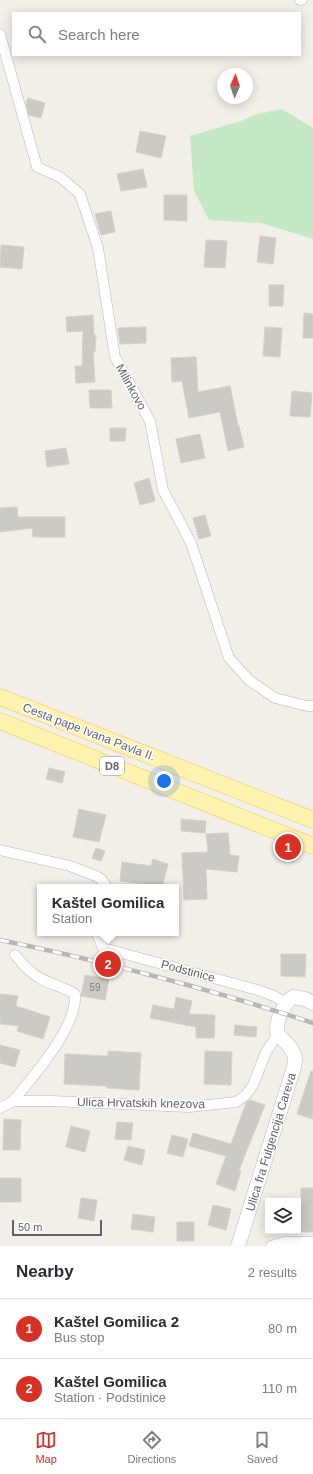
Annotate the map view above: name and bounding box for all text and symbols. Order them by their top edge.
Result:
search box [12,12,301,56]
icon: search [26,23,48,45]
text: Search here [58,26,140,43]
north arrow [217,68,253,104]
street label: Milinkovo [113,362,149,413]
street label: Cesta pape Ivana Pavla II. [21,700,157,764]
road number: D8 [100,757,124,775]
your location [154,771,174,791]
pin: 1 [275,832,301,862]
popup [37,884,179,936]
text: Kaštel Gomilica [52,894,164,911]
text: Station [52,911,92,926]
pin: 2 [95,949,121,979]
street label: Podstinice [159,957,217,985]
house number: 59 [89,982,101,993]
street label: Ulica fra Fulgencija Careva [243,1071,299,1213]
street label: Ulica Hrvatskih knezova [77,1095,205,1111]
map controls [265,1198,301,1234]
button: layers [265,1198,301,1234]
scale bar [12,1218,102,1237]
text: 50 m [18,1221,42,1233]
text: Nearby [16,1262,74,1281]
text: 2 results [248,1265,297,1280]
text: Kaštel Gomilica 2 [54,1313,179,1330]
text: 1 [25,1321,33,1336]
text: 80 m [268,1321,297,1336]
text: Bus stop [54,1330,105,1345]
text: Kaštel Gomilica [54,1373,167,1390]
text: 2 [25,1381,33,1396]
text: 110 m [262,1381,297,1396]
text: Station · Podstinice [54,1390,166,1405]
tab: Map [35,1429,57,1465]
tab: Directions [127,1429,176,1465]
tab: Saved [247,1429,278,1465]

